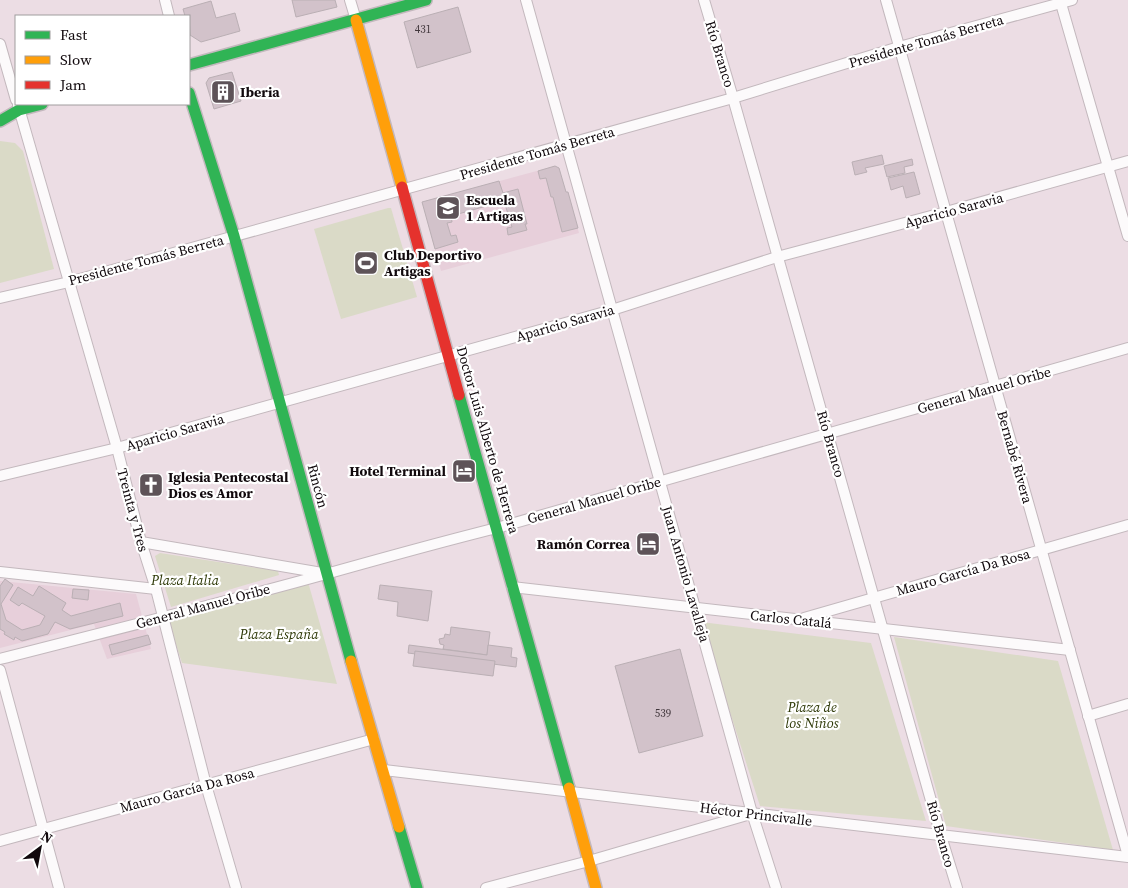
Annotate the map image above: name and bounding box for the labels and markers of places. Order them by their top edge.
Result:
building icon: Iberia [210,79,236,105]
place label: Iberia [240,82,280,102]
place label: Escuela 1 Artigas [466,190,524,226]
school or university icon: Escuela 1 Artigas [435,195,461,221]
place label: Club Deportivo Artigas [384,245,482,281]
sports icon: Club Deportivo Artigas [353,250,379,276]
hotel icon: Hotel Terminal [451,458,477,484]
place label: Hotel Terminal [349,461,446,481]
place label: Iglesia Pentecostal Dios es Amor [168,467,289,503]
church icon: Iglesia Pentecostal Dios es Amor [138,472,164,498]
hotel icon: Ramón Correa [635,531,661,557]
place label: Ramón Correa [537,534,631,554]

